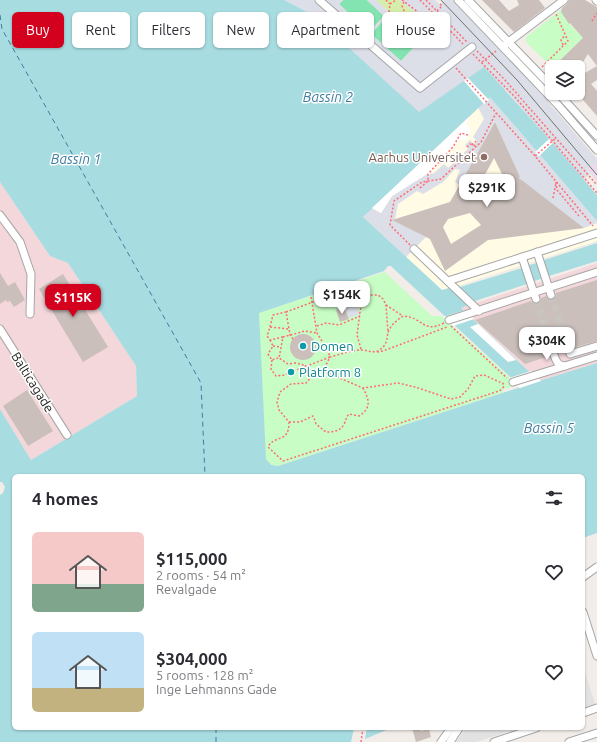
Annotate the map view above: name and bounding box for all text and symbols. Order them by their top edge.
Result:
chip: Buy [12,12,64,48]
chip: Rent [72,12,130,48]
chip: Filters [138,12,205,48]
chip: New [213,12,269,48]
chip: Apartment [277,12,374,48]
chip: House [382,12,450,48]
map controls [545,60,585,100]
button: layers [545,60,585,100]
water label: Bassin 2 [303,89,353,105]
place label: Aarhus Universitet [368,150,476,164]
water label: Bassin 1 [51,151,101,167]
marker: Aarhus Universitet [479,152,489,162]
pin: $291K [459,174,515,208]
text: $291K [468,180,506,194]
pin: $154K [314,281,370,315]
pin: $115K [45,284,101,318]
text: $154K [323,287,361,301]
text: $115K [54,290,92,304]
pin: $304K [519,327,575,361]
text: $304K [528,333,566,347]
place label: Domen [311,339,354,353]
marker: Domen [298,341,308,351]
street label: Balticagade [9,349,57,415]
place label: Platform 8 [299,365,361,379]
marker: Platform 8 [286,367,296,377]
water label: Bassin 5 [524,420,574,436]
icon: filters [543,487,565,509]
text: 4 homes [32,489,98,508]
icon: home [64,548,112,596]
text: $115,000 [156,549,227,568]
icon: heart [543,561,565,583]
text: 2 rooms · 54 m² [156,568,246,582]
text: Revalgade [156,582,217,596]
icon: home [64,648,112,696]
text: $304,000 [156,649,227,668]
icon: heart [543,661,565,683]
text: 5 rooms · 128 m² [156,668,253,682]
text: Inge Lehmanns Gade [156,682,277,696]

